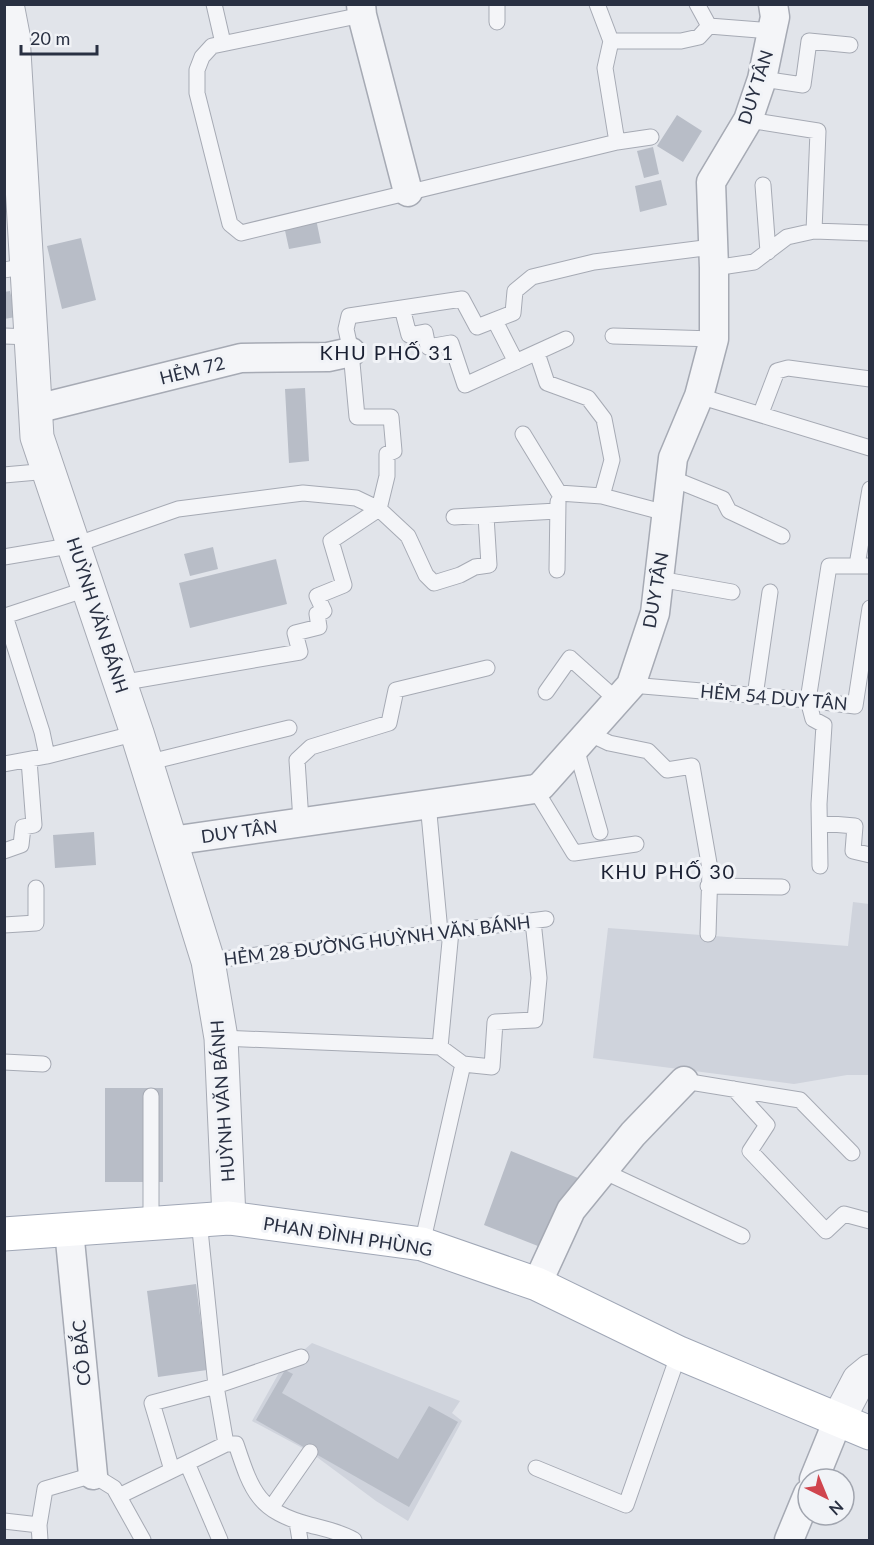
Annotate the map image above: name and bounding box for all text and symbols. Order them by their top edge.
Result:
scale bar [21,18,98,56]
text: 20 m [30,27,70,49]
street label: DUY TÂN [733,47,777,127]
district label: KHU PHỐ 31 [320,340,454,364]
street label: HẺM 72 [157,351,227,389]
street label: HUỲNH VĂN BÁNH [62,534,134,696]
street label: DUY TÂN [637,550,673,630]
street label: HẺM 54 DUY TÂN [699,680,849,714]
street label: DUY TÂN [199,815,279,847]
district label: KHU PHỐ 30 [601,859,735,883]
street label: HẺM 28 ĐƯỜNG HUỲNH VĂN BÁNH [222,910,532,970]
street label: HUỲNH VĂN BÁNH [205,1019,239,1183]
street label: PHAN ĐÌNH PHÙNG [262,1212,434,1260]
street label: CÔ BẮC [67,1319,95,1387]
north arrow [796,1467,856,1527]
text: N [826,1497,848,1519]

